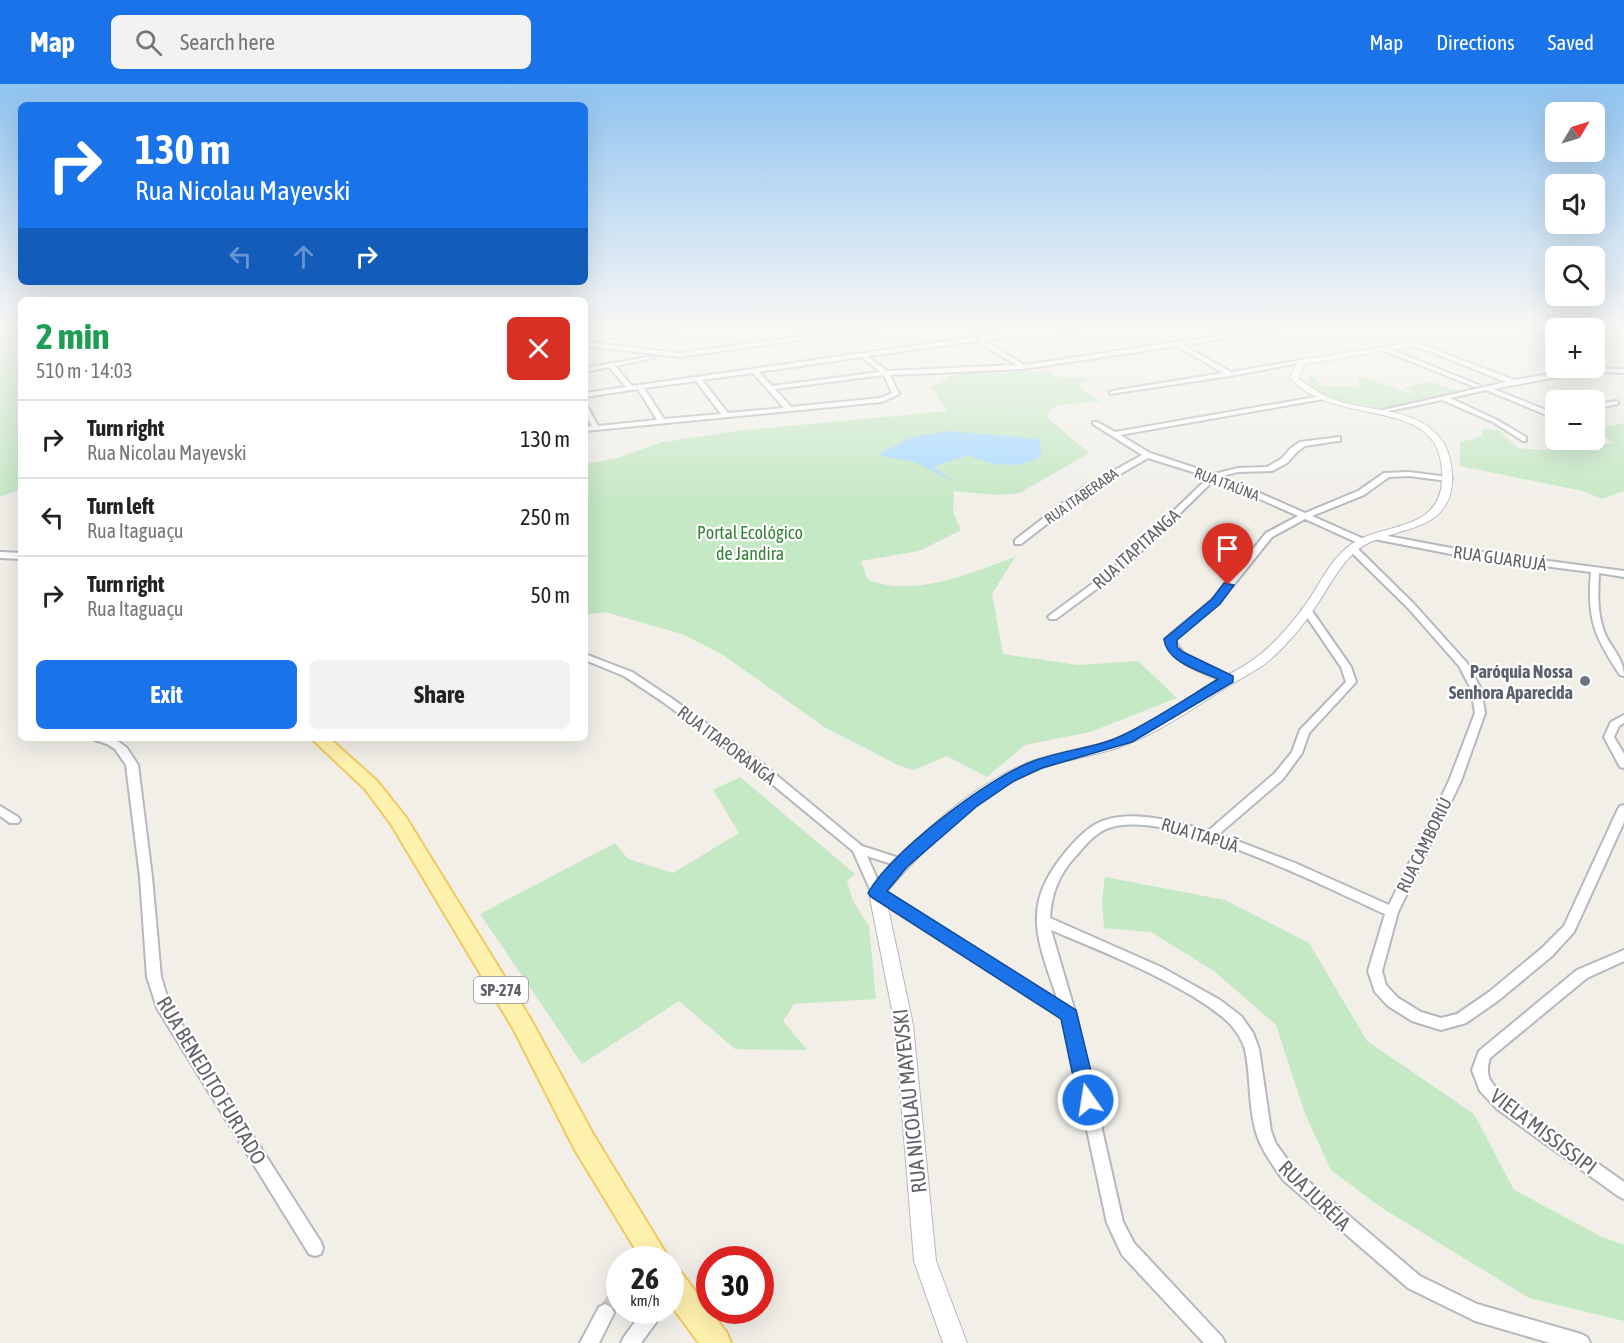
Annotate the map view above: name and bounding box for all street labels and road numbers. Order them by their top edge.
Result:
street label: RUA ITABERABA [1041,464,1122,528]
street label: RUA ITAÚNA [1192,464,1262,504]
street label: RUA ITAPITANGA [1088,504,1184,594]
street label: RUA GUARUJÁ [1452,541,1548,575]
street label: RUA ITAPORANGA [674,701,780,789]
street label: RUA CAMBORIÚ [1392,794,1456,896]
street label: RUA ITAPUÃ [1159,813,1241,857]
road number: SP-274 [474,977,528,1003]
street label: RUA BENEDITO FURTADO [152,992,272,1168]
street label: RUA NICOLAU MAYEVSKI [887,1008,931,1194]
street label: VIELA MISSISSIPI [1486,1083,1602,1179]
street label: RUA JURÉIA [1274,1155,1356,1235]

